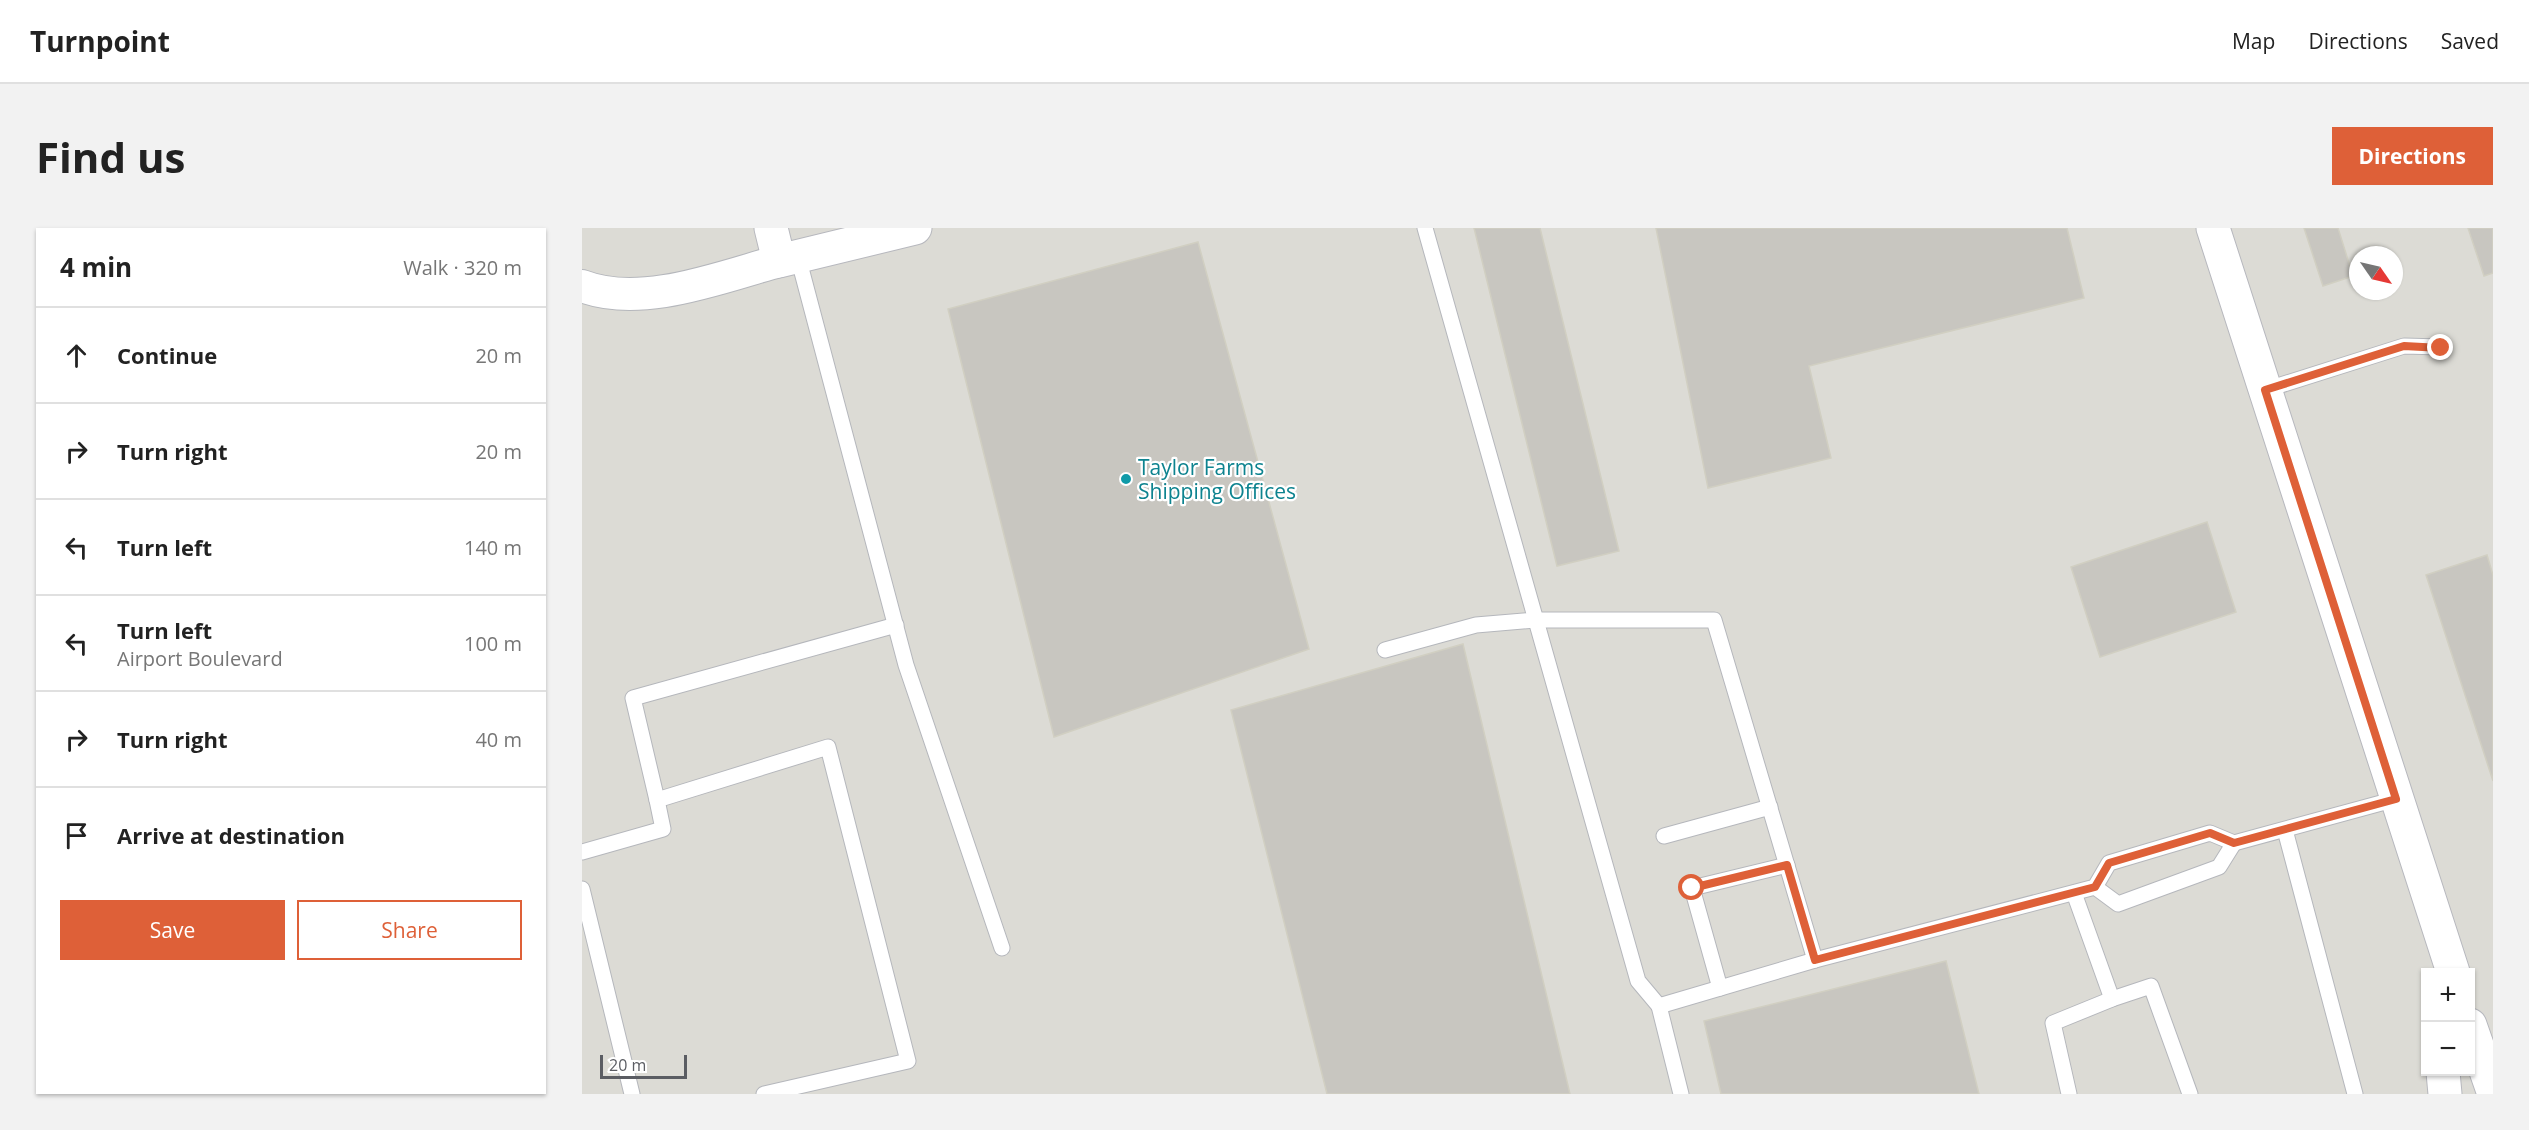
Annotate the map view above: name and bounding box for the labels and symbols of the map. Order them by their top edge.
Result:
north arrow [2349,246,2403,300]
route end [2427,334,2453,360]
place label: Taylor Farms Shipping Offices [1138,453,1296,505]
marker: Taylor Farms Shipping Offices [1119,472,1133,486]
route start [1678,874,1704,900]
scale bar [600,1052,687,1080]

